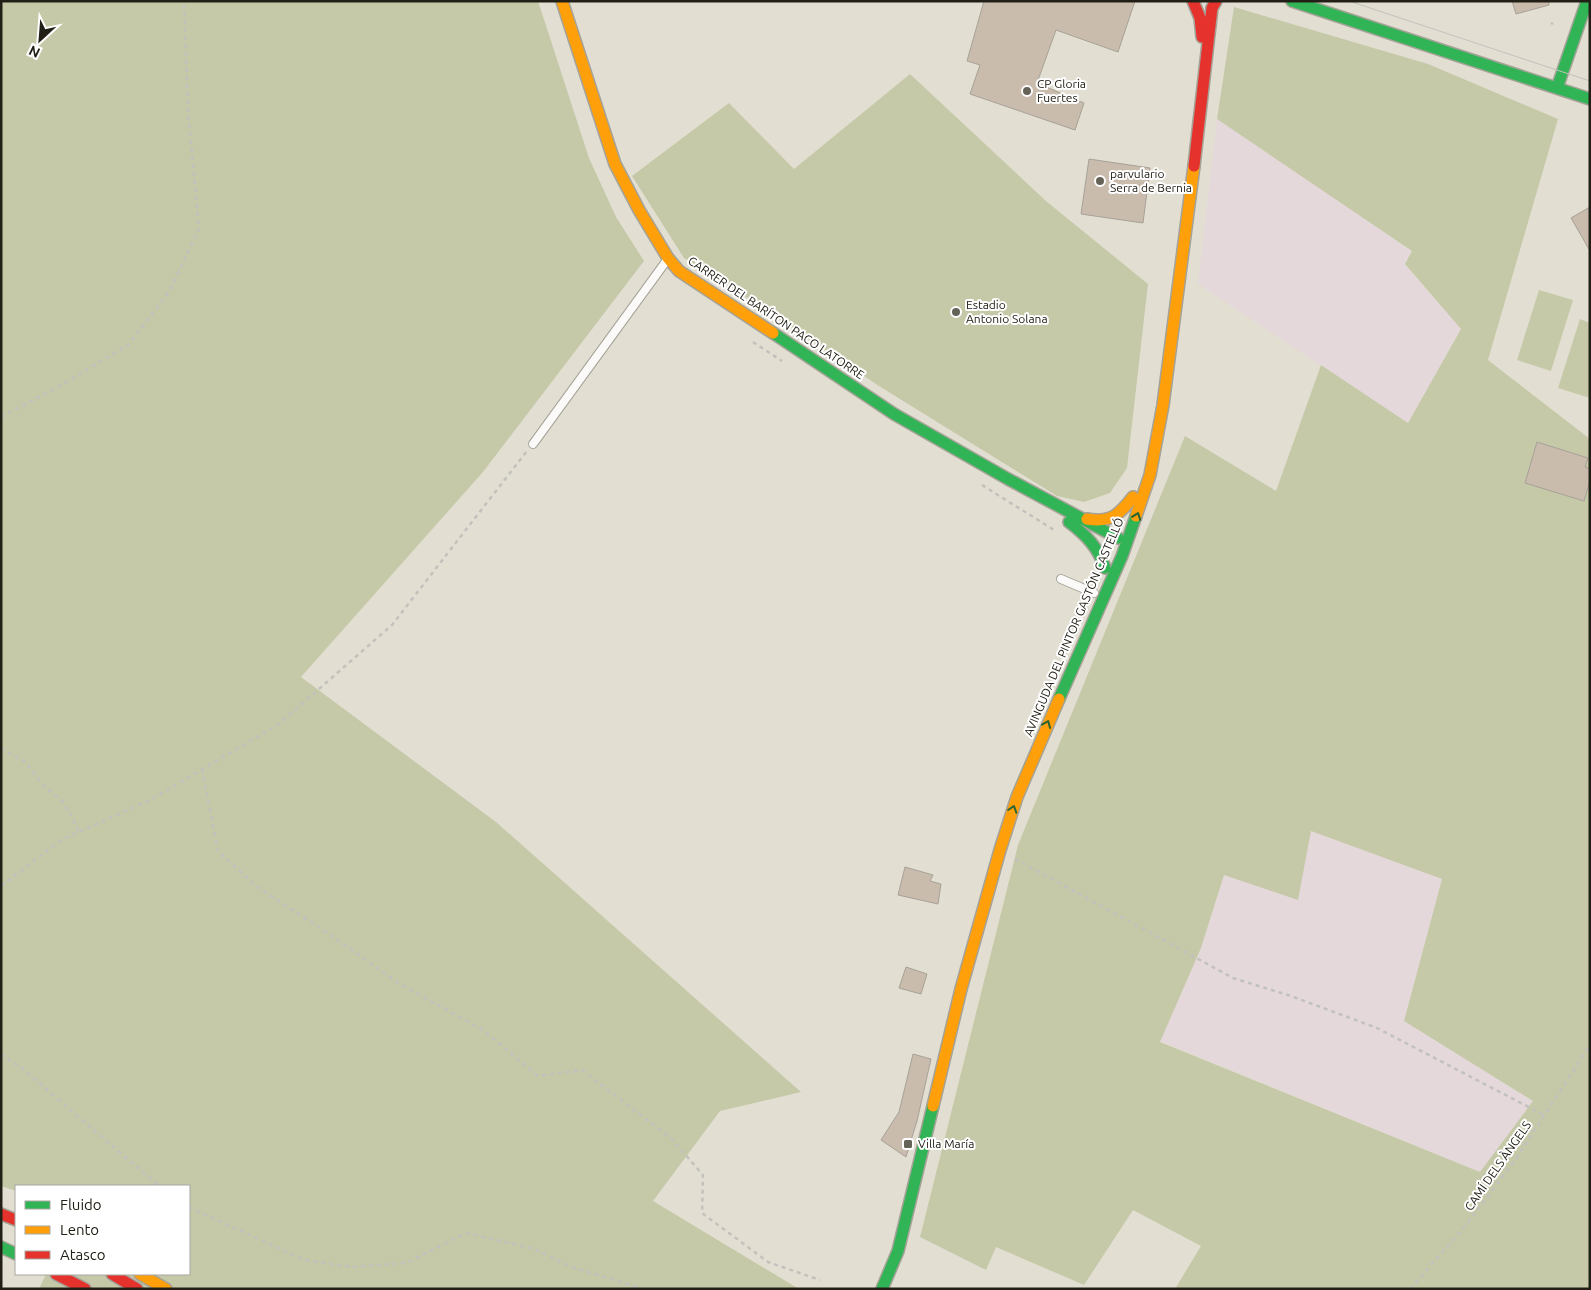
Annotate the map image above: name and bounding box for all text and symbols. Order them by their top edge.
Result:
north arrow [15,15,65,65]
text: N [26,42,43,61]
place label: CP Gloria Fuertes [1037,77,1086,104]
marker: CP Gloria Fuertes [1021,85,1033,97]
place label: parvulario Serra de Bernia [1110,167,1192,194]
marker: parvulario Serra de Bernia [1094,175,1106,187]
street label: CARRER DEL BARÍTON PACO LATORRE [686,254,867,382]
place label: Estadio Antonio Solana [966,298,1048,325]
marker: Estadio Antonio Solana [950,306,962,318]
one-way arrow [1131,512,1141,521]
street label: AVINGUDA DEL PINTOR GASTÓN CASTELLÓ [1021,516,1126,738]
one-way arrow [1041,720,1052,729]
one-way arrow [1007,805,1017,814]
street label: CAMÍ DELS ÀNGELS [1462,1119,1533,1213]
place label: Villa María [918,1137,974,1150]
marker: Villa María [902,1138,914,1150]
legend [15,1185,190,1275]
text: Fluido [60,1196,102,1213]
text: Lento [60,1221,99,1238]
text: Atasco [60,1246,106,1263]

